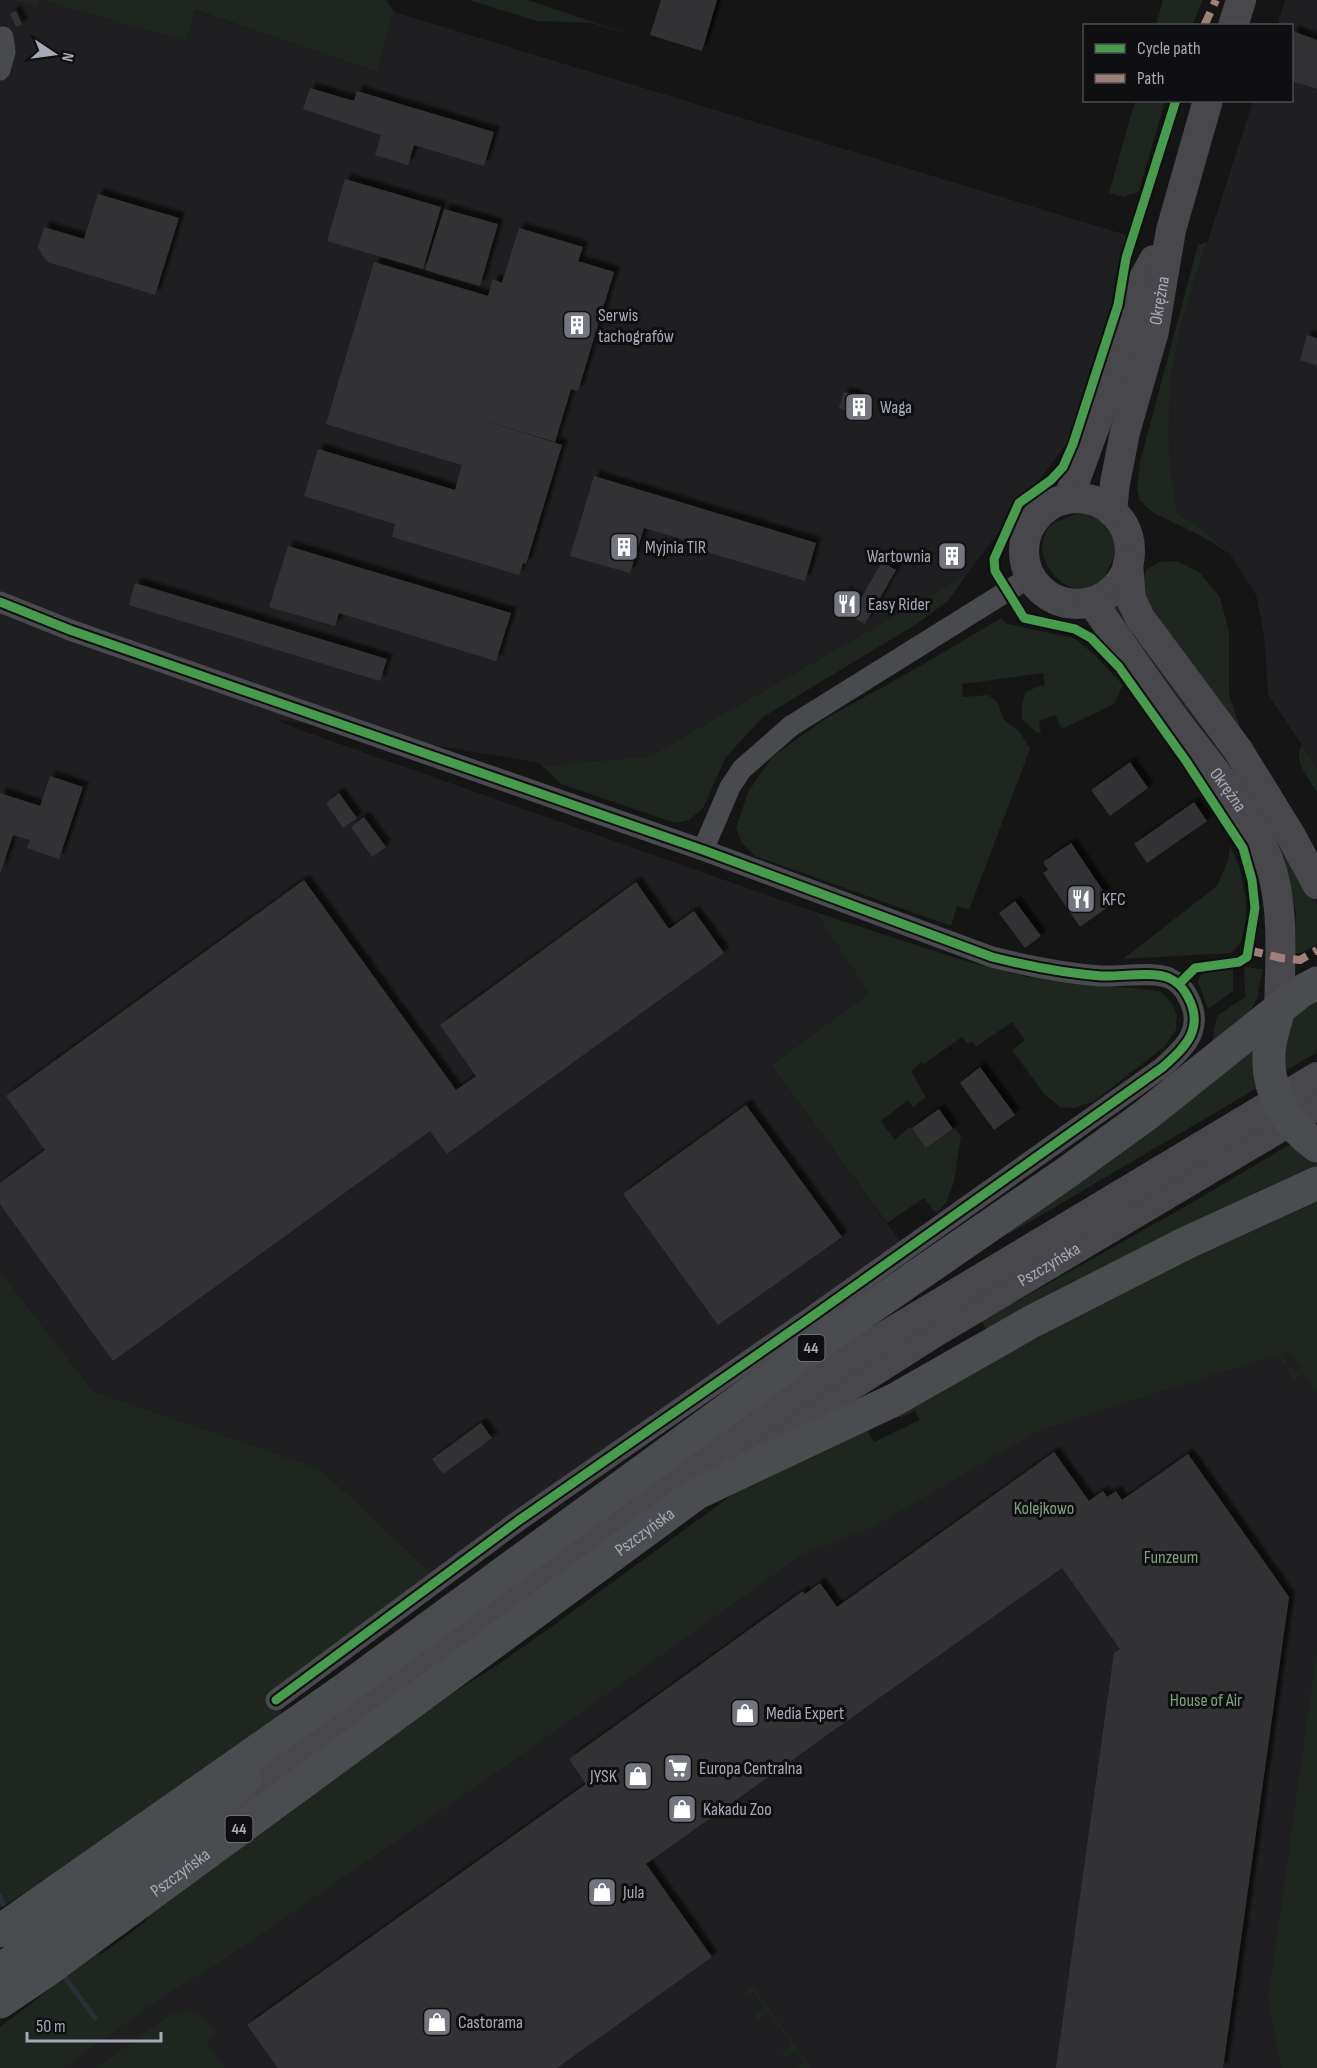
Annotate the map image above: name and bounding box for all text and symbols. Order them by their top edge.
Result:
north arrow [24,24,84,84]
legend [1083,24,1293,102]
text: Cycle path [1137,38,1201,59]
text: N [57,51,77,63]
text: Path [1137,68,1165,89]
street label: Okrężna [1145,275,1174,327]
place label: Serwis tachografów [598,305,674,347]
building icon: Serwis tachografów [561,309,593,341]
building icon: Waga [843,391,875,423]
place label: Waga [880,397,912,418]
building icon: Myjnia TIR [608,531,640,563]
place label: Myjnia TIR [645,537,706,558]
building icon: Wartownia [936,540,968,572]
place label: Wartownia [867,546,931,567]
restaurant icon: Easy Rider [831,588,863,620]
place label: Easy Rider [868,594,930,615]
street label: Okrężna [1205,764,1251,816]
restaurant icon: KFC [1065,883,1097,915]
place label: KFC [1102,889,1126,910]
street label: Pszczyńska [1014,1238,1084,1291]
road number: 44 [798,1335,824,1361]
park label: Kolejkowo [1014,1498,1074,1519]
street label: Pszczyńska [611,1503,678,1560]
park label: Funzeum [1144,1547,1198,1568]
park label: House of Air [1170,1690,1242,1711]
shop icon: Media Expert [729,1697,761,1729]
place label: Media Expert [766,1703,845,1724]
supermarket icon: Europa Centralna [662,1752,694,1784]
place label: Europa Centralna [699,1758,802,1779]
shop icon: JYSK [622,1760,654,1792]
place label: JYSK [589,1766,618,1787]
shop icon: Kakadu Zoo [666,1793,698,1825]
place label: Kakadu Zoo [703,1799,772,1820]
road number: 44 [226,1816,252,1842]
street label: Pszczyńska [146,1844,214,1901]
shop icon: Jula [586,1876,618,1908]
place label: Jula [622,1882,645,1903]
scale bar [27,2005,160,2043]
shop icon: Castorama [421,2006,453,2038]
place label: Castorama [458,2012,523,2033]
text: 50 m [36,2016,66,2037]

